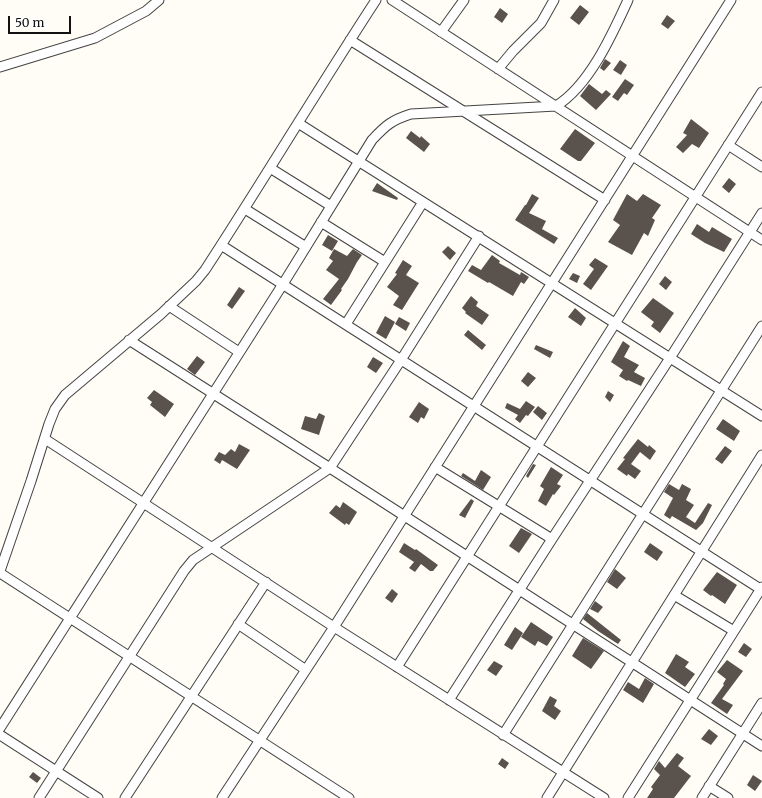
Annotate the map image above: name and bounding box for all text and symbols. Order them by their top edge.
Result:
scale bar [10,8,73,34]
text: 50 m [15,15,44,30]

